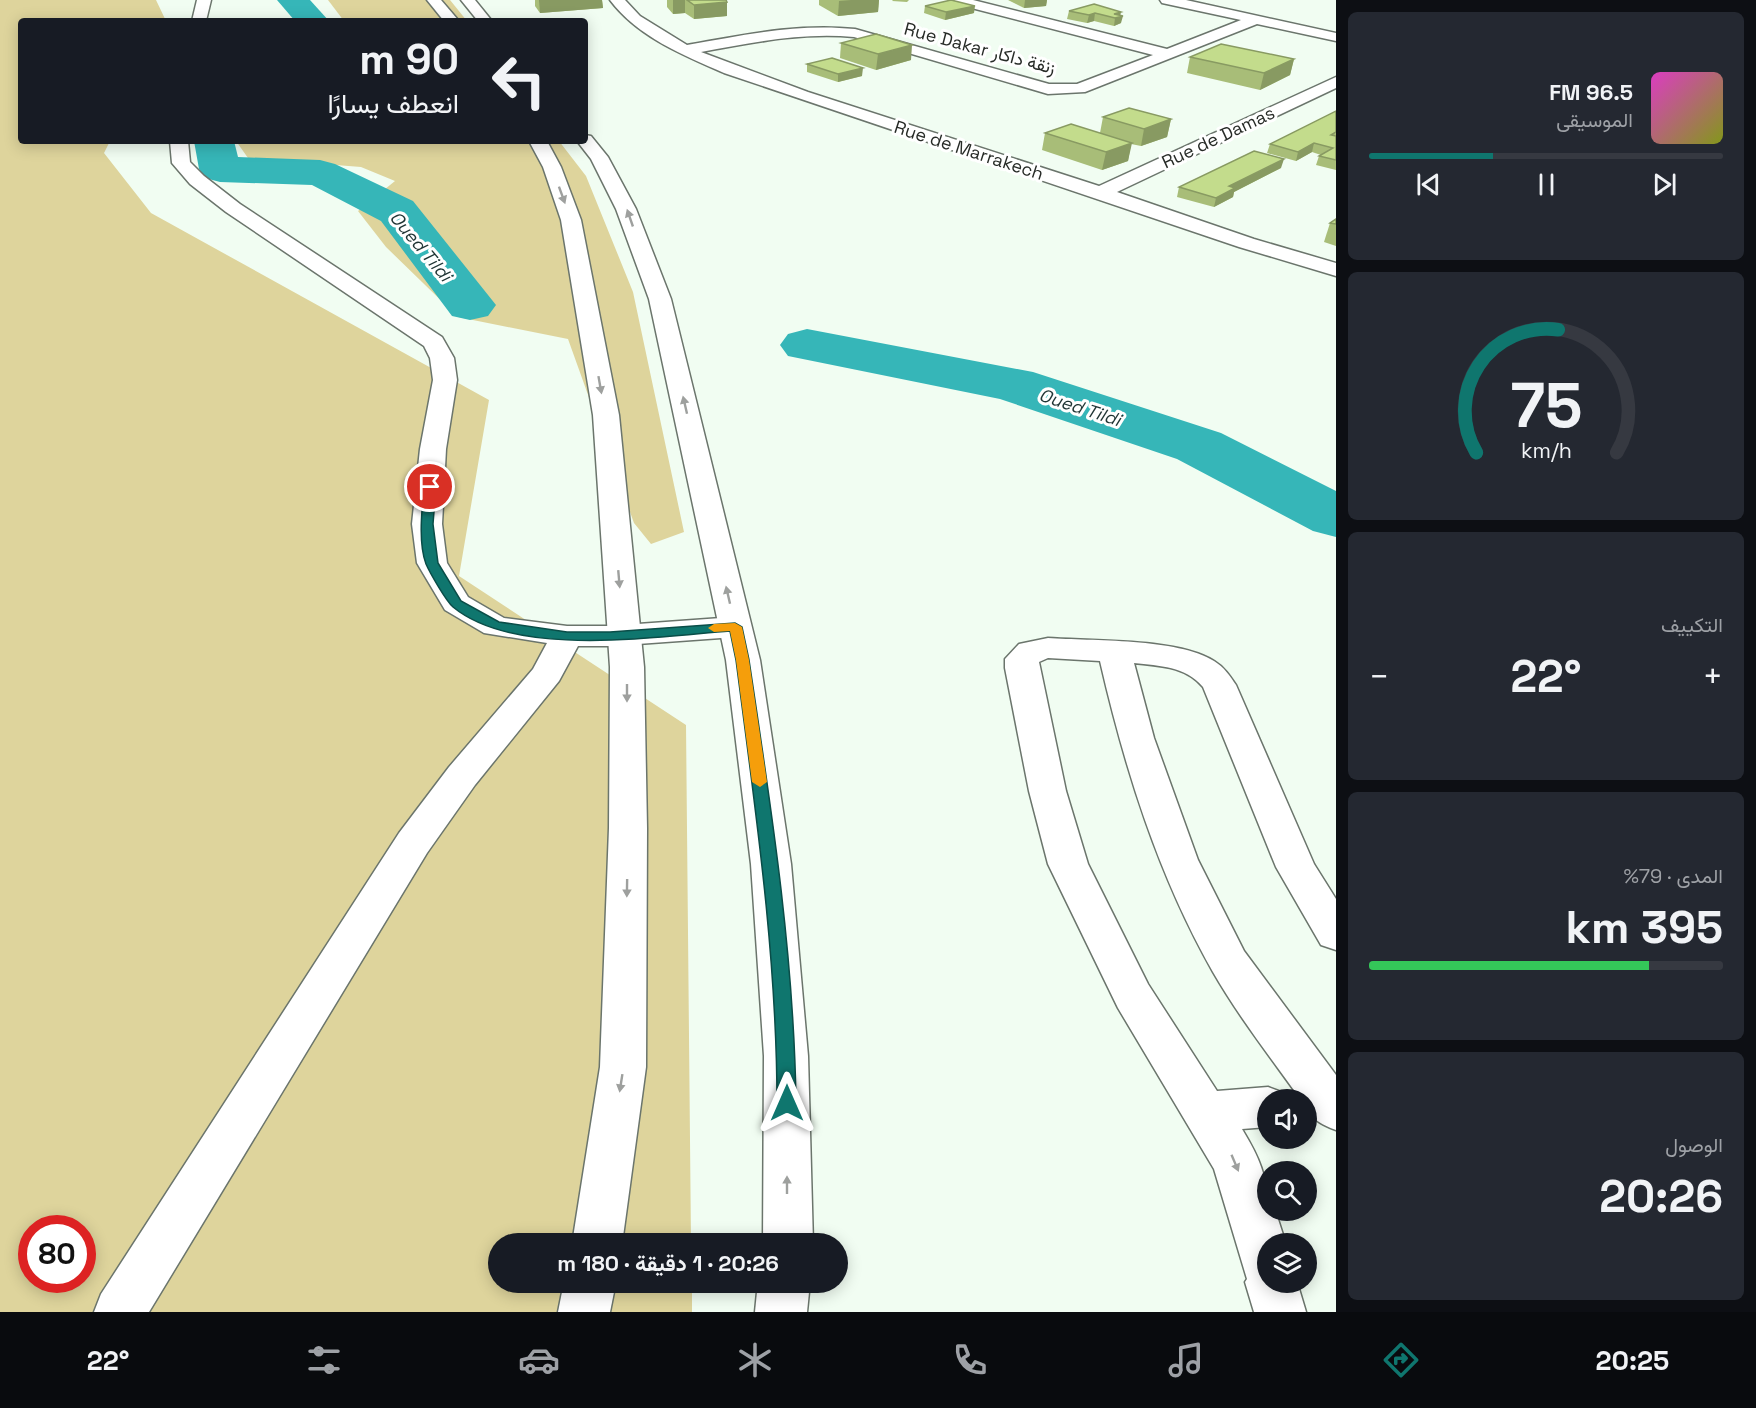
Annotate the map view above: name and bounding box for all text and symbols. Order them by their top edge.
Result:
street label: Rue Dakar زنقة داكار [902,17,1058,79]
text: 90 m [359,33,459,86]
icon: left [480,42,558,120]
text: 96.5 FM [1549,78,1633,106]
text: انعطف يسارًا [327,86,459,121]
street label: Rue de Damas [1158,101,1278,173]
text: الموسيقى [1556,107,1633,133]
street label: Rue de Marrakech [891,115,1047,185]
icon: previous [1412,168,1445,201]
icon: pause [1530,168,1563,201]
icon: next [1648,168,1681,201]
one-way arrow [557,186,567,204]
water label: Oued Tildi [385,206,459,288]
one-way arrow [624,209,634,227]
text: 75 [1510,366,1582,445]
one-way arrow [596,376,605,395]
water label: Oued Tildi [1036,383,1126,432]
one-way arrow [680,396,690,414]
text: km/h [1520,437,1572,464]
pin [404,461,455,512]
icon: arrive [413,470,446,503]
one-way arrow [614,570,624,589]
one-way arrow [723,586,733,604]
text: التكييف [1661,612,1723,638]
text: 22° [1510,648,1582,705]
text: − [1369,656,1389,698]
text: + [1703,656,1723,698]
one-way arrow [622,683,632,702]
text: المدى · 79% [1623,863,1723,889]
one-way arrow [622,878,632,897]
text: 395 km [1566,899,1723,956]
position arrow [755,1071,819,1135]
one-way arrow [617,1073,626,1092]
map controls [1257,1089,1317,1293]
button: sound [1257,1089,1317,1149]
text: الوصول [1665,1132,1723,1158]
one-way arrow [1230,1155,1240,1173]
button: search [1257,1161,1317,1221]
text: 20:26 [1599,1168,1723,1225]
one-way arrow [782,1176,792,1195]
speed limit sign: 80 [18,1215,96,1293]
button: layers [1257,1233,1317,1293]
text: 20:26 · 1 دقيقة · 180 m [557,1249,779,1277]
icon: filters [303,1339,345,1381]
icon: car [518,1339,560,1381]
icon: climate [734,1339,776,1381]
icon: phone [949,1339,991,1381]
icon: music [1165,1339,1207,1381]
icon: directions [1380,1339,1422,1381]
text: 22° [87,1343,130,1378]
text: 20:25 [1595,1343,1669,1378]

